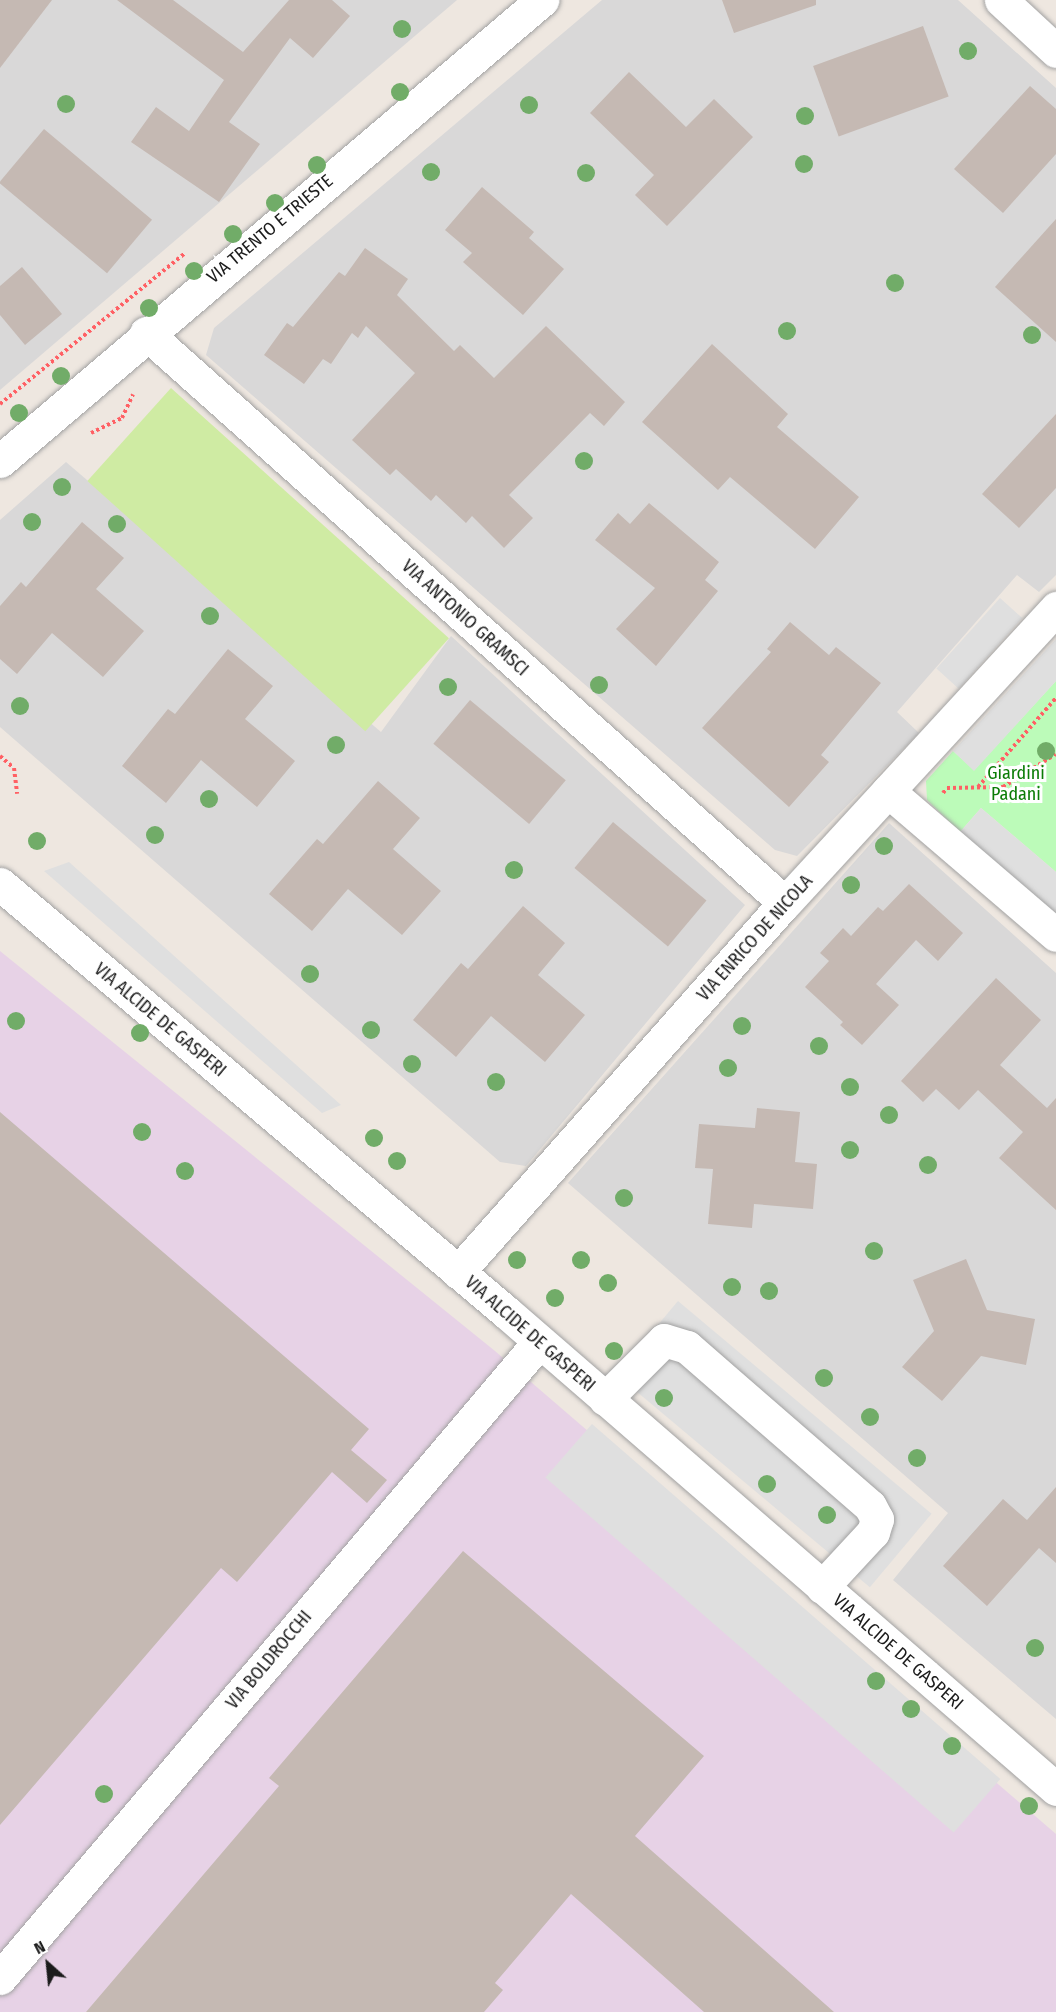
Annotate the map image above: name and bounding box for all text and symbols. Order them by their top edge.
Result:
street label: VIA TRENTO E TRIESTE [203,170,337,288]
street label: VIA ANTONIO GRAMSCI [397,555,533,681]
park label: Giardini Padani [987,763,1045,806]
street label: VIA ENRICO DE NICOLA [693,871,817,1005]
street label: VIA ALCIDE DE GASPERI [90,959,230,1081]
street label: VIA ALCIDE DE GASPERI [460,1272,600,1396]
street label: VIA ALCIDE DE GASPERI [828,1590,968,1714]
street label: VIA BOLDROCCHI [222,1606,316,1714]
north arrow [18,1934,78,1994]
text: N [31,1937,48,1958]

